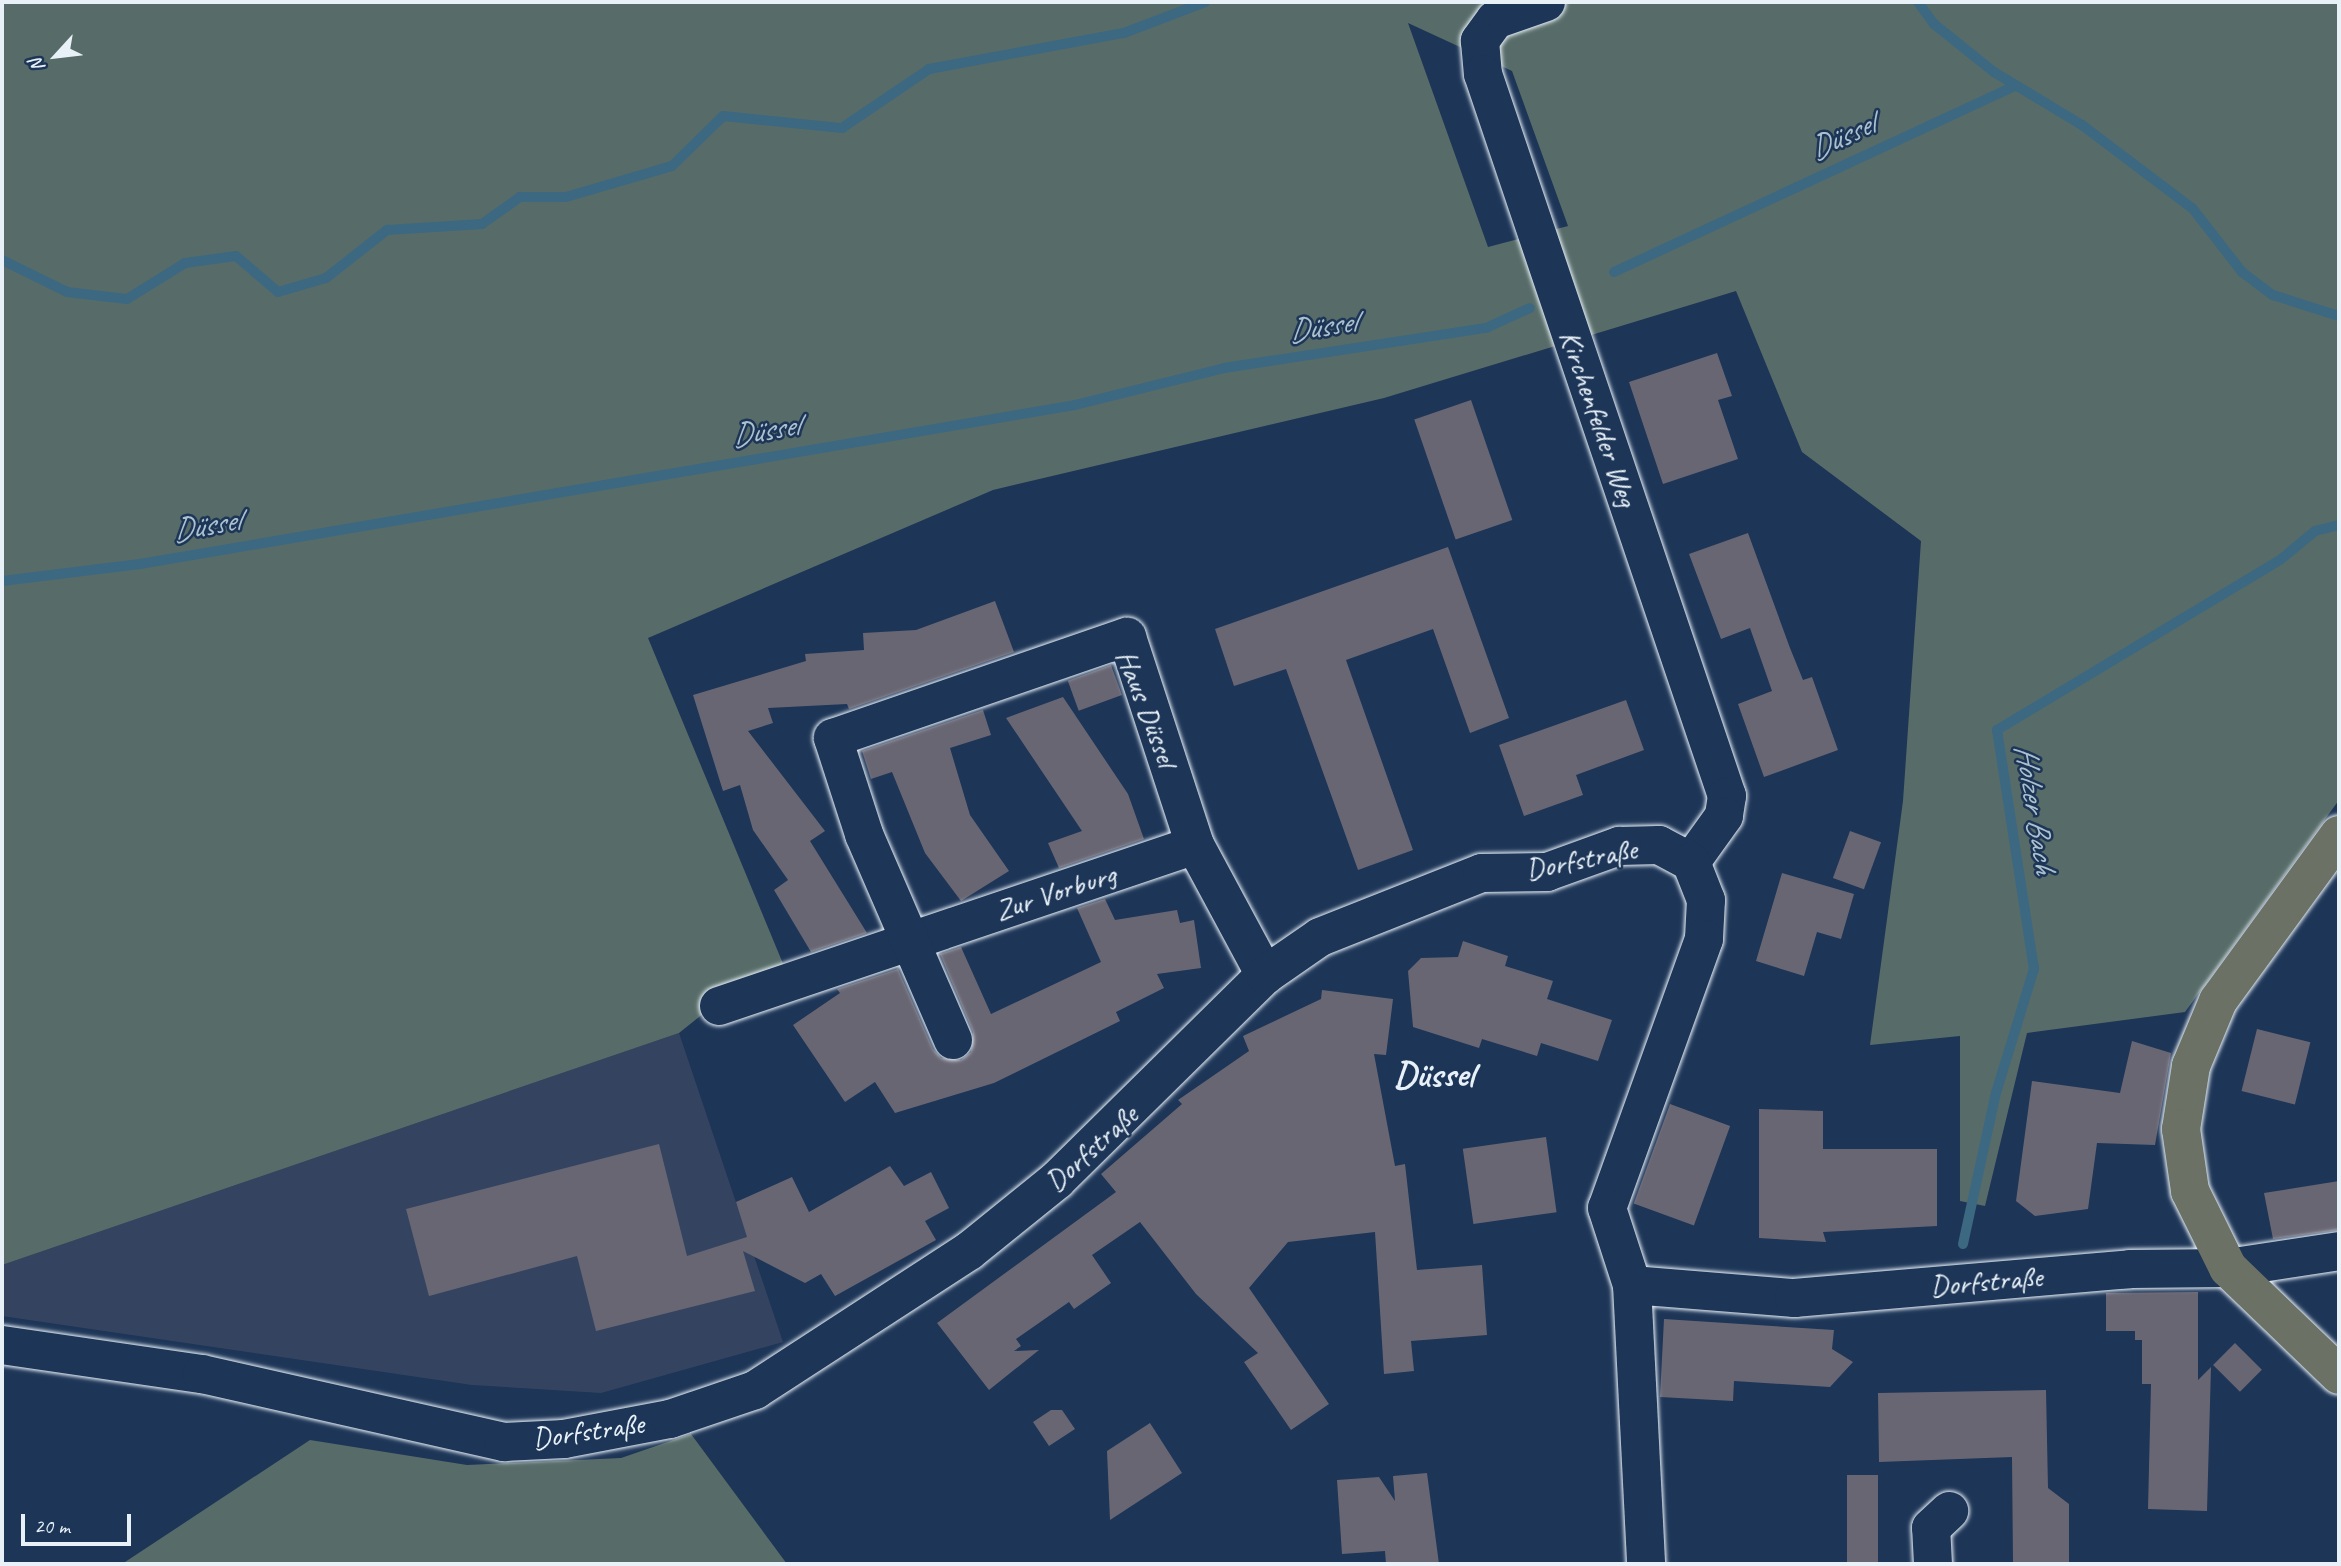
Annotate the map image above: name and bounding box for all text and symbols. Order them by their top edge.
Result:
north arrow [21,21,91,91]
text: N [24,55,51,76]
water label: Düssel [1803,105,1881,169]
water label: Düssel [1285,303,1359,351]
street label: Kirchenfelder Weg [1552,325,1646,511]
water label: Düssel [728,406,802,456]
water label: Düssel [169,501,243,551]
street label: Haus Düssel [1108,644,1186,772]
water label: Holzer Bach [2006,741,2064,877]
street label: Dorfstraße [1522,831,1640,887]
street label: Zur Vorburg [990,856,1120,928]
district label: Düssel [1394,1052,1474,1096]
street label: Dorfstraße [1037,1097,1145,1199]
street label: Dorfstraße [1928,1258,2044,1304]
street label: Dorfstraße [530,1405,646,1457]
scale bar [24,1500,135,1544]
text: 20 m [34,1513,70,1539]

